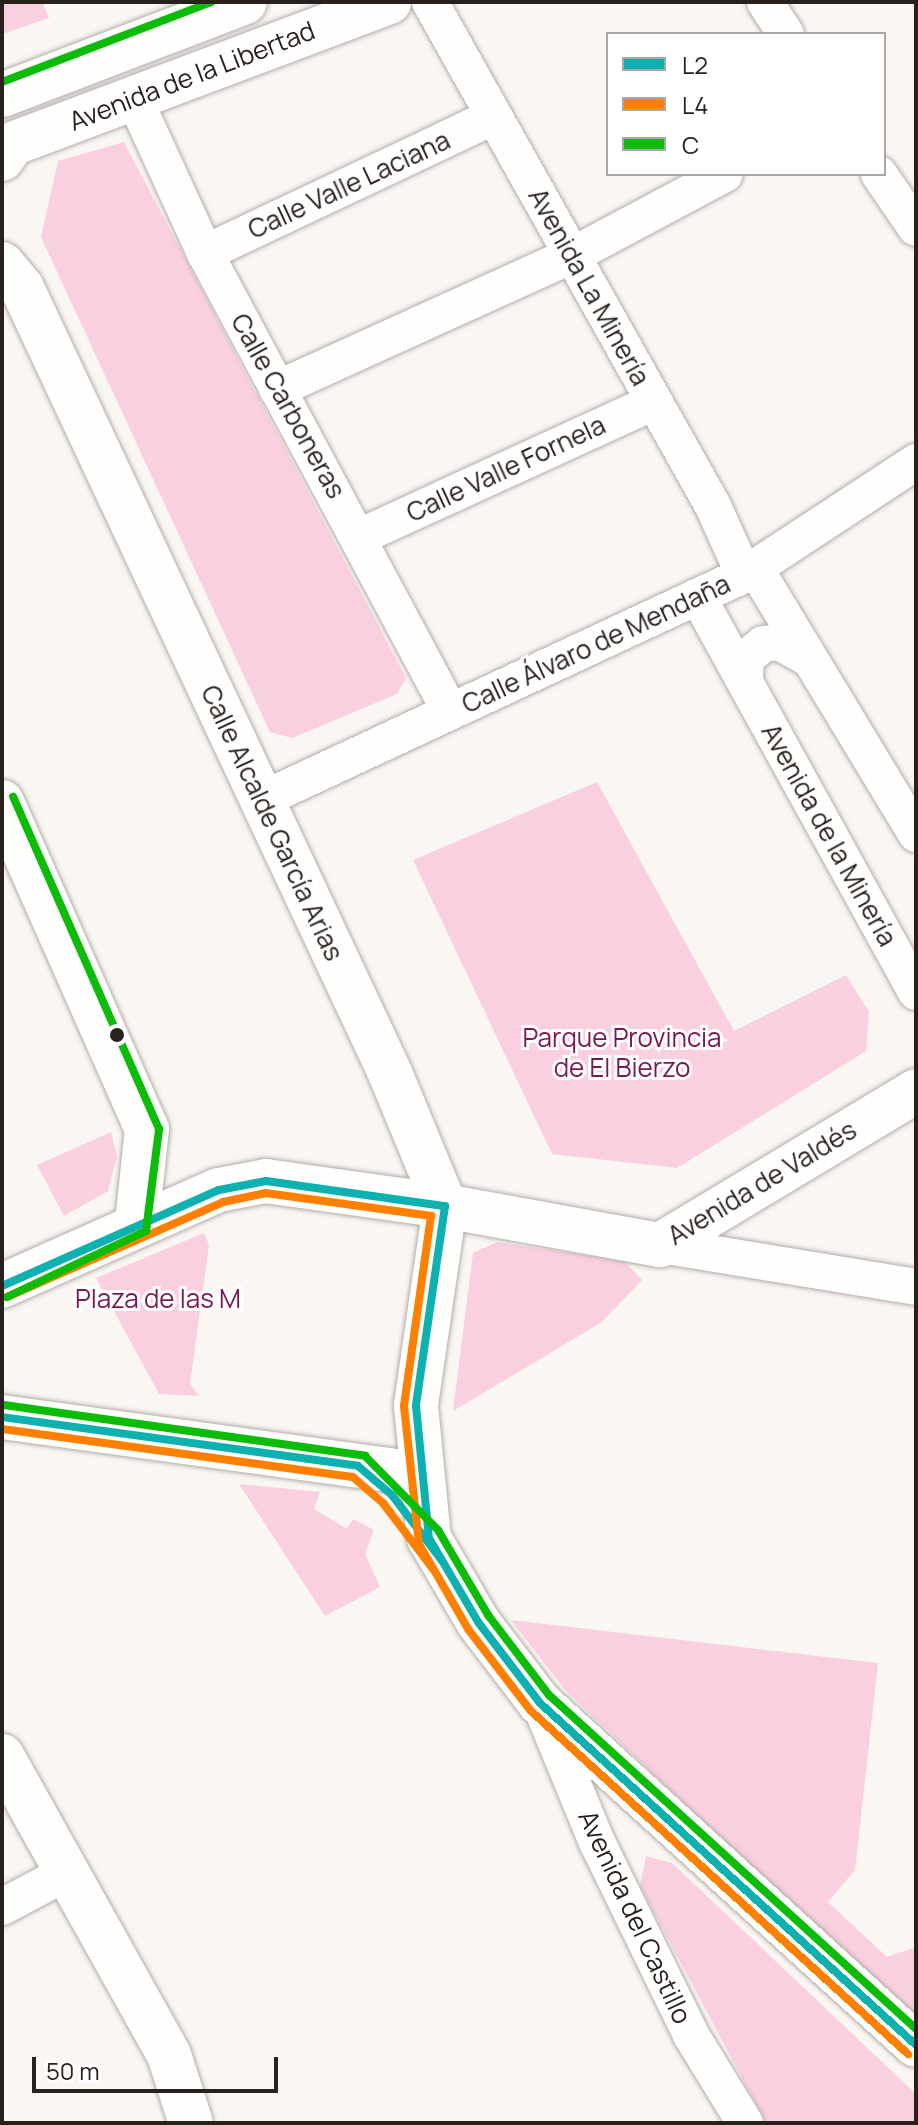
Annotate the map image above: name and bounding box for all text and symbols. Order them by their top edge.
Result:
street label: Avenida de la Libertad [65,15,319,137]
legend [606,32,886,176]
text: L2 [682,48,708,81]
text: L4 [682,88,708,121]
street label: Calle Valle Laciana [243,125,455,245]
text: C [682,128,699,161]
street label: Avenida La Minería [522,183,656,391]
street label: Calle Carboneras [224,308,352,504]
street label: Calle Valle Fornela [402,409,610,529]
street label: Calle Álvaro de Mendaña [457,568,735,720]
street label: Calle Alcalde García Arias [194,680,350,966]
street label: Avenida de la Minería [755,718,903,952]
park label: Parque Provincia de El Bierzo [523,1022,721,1084]
unlabelled marker [109,1027,125,1043]
street label: Avenida de Valdés [662,1114,862,1252]
park label: Plaza de las M [75,1283,241,1315]
street label: Avenida del Castillo [572,1805,698,2029]
scale bar [36,2041,282,2091]
text: 50 m [46,2054,100,2087]

